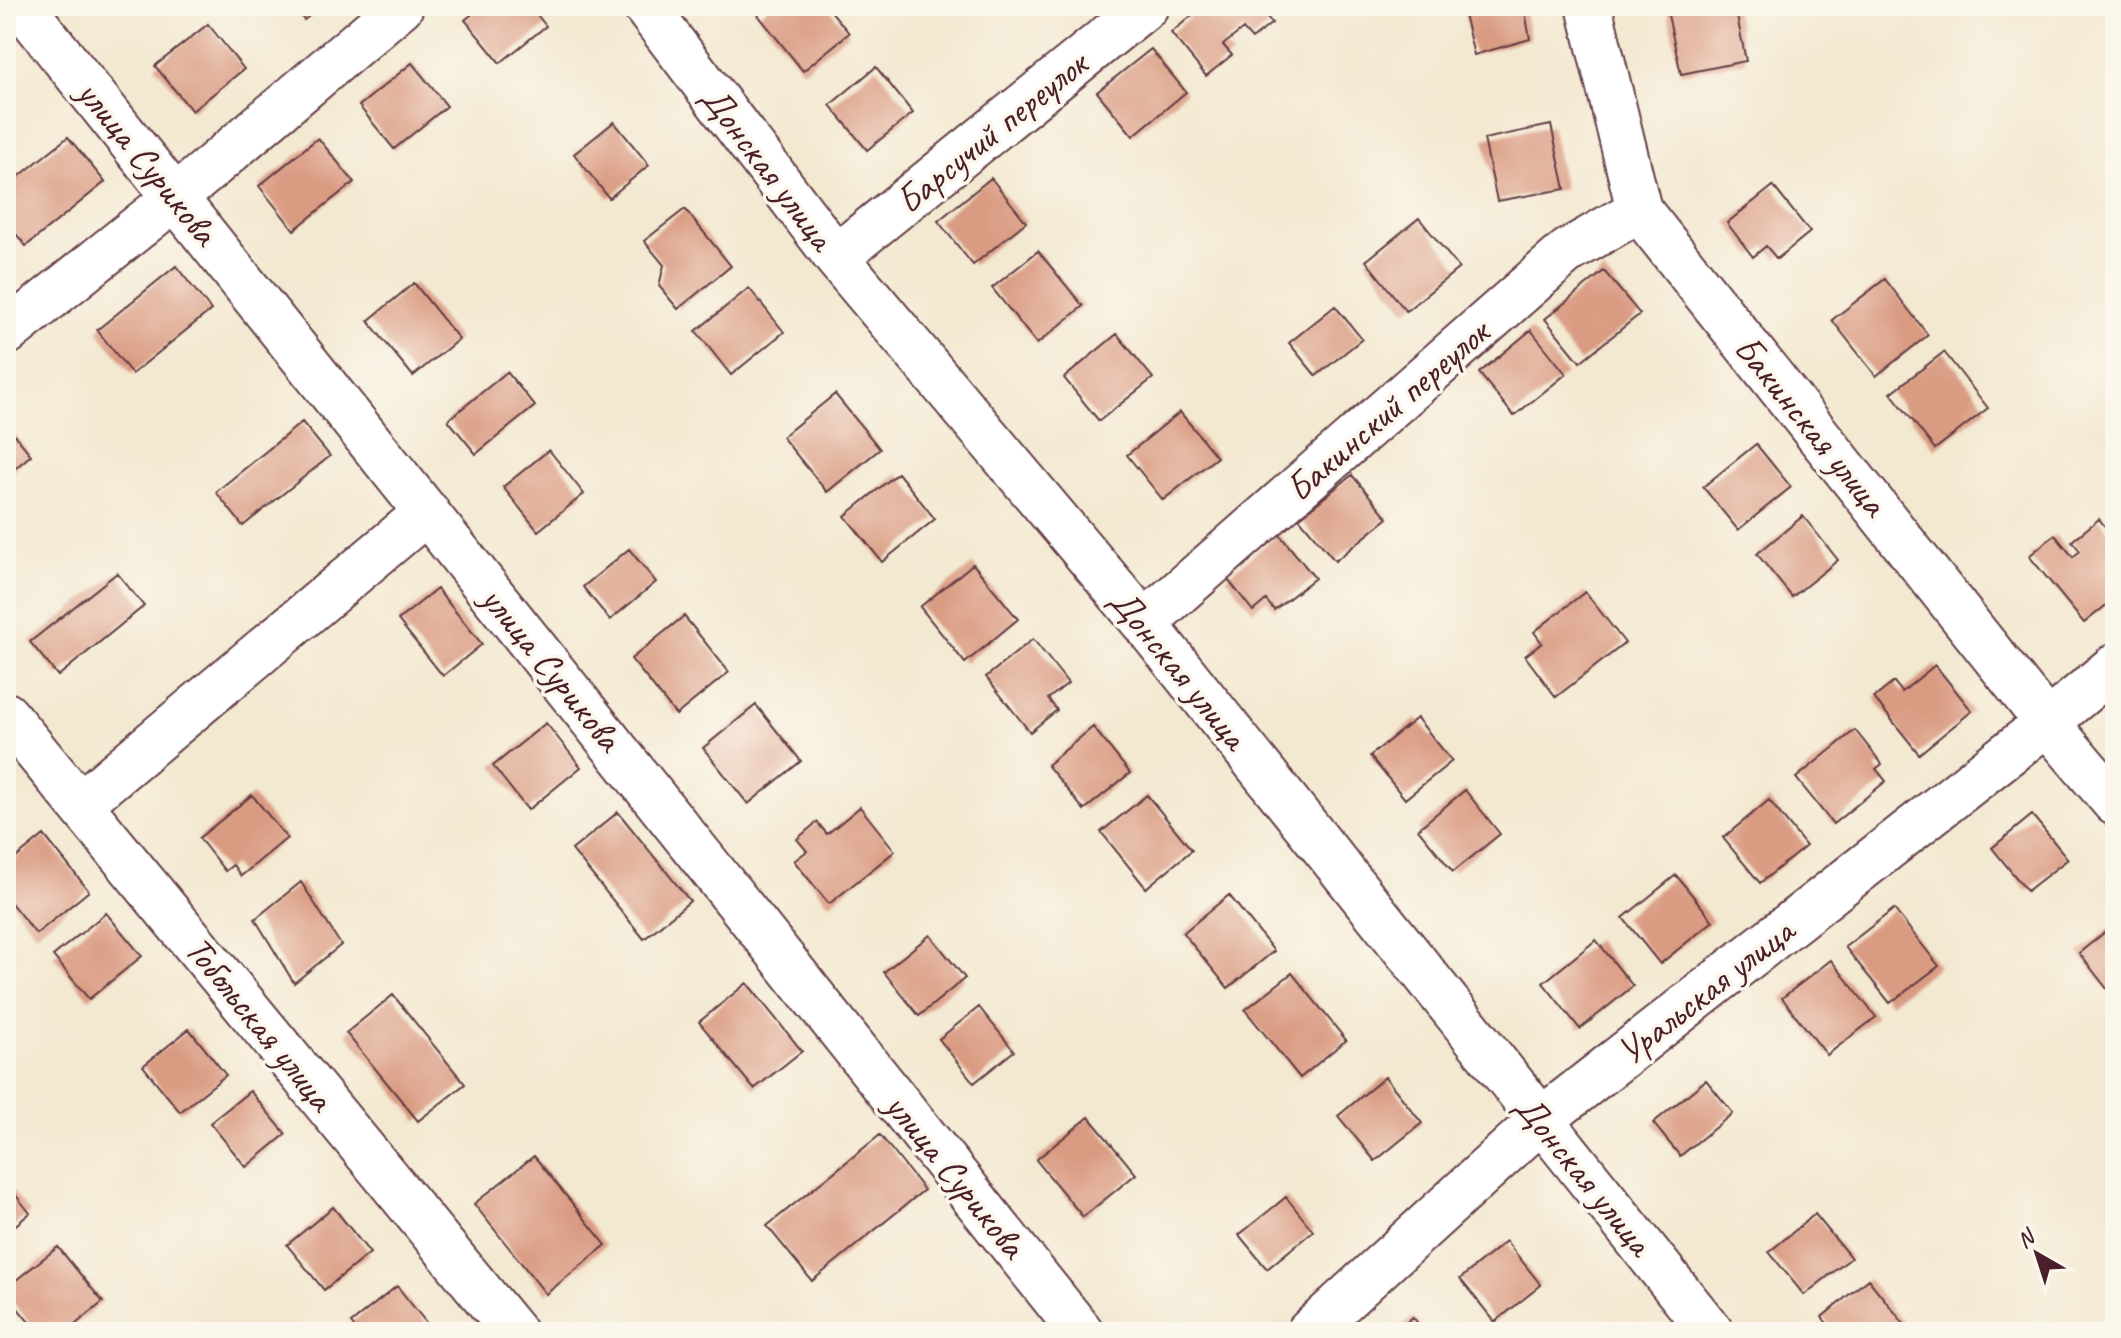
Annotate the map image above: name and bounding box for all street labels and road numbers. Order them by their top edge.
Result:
street label: Барсучий переулок [886,38,1100,224]
street label: улица Сурикова [66,69,230,256]
street label: Донская улица [690,76,847,262]
street label: Бакинский переулок [1276,307,1502,511]
street label: Бакинская улица [1724,326,1899,527]
street label: улица Сурикова [470,575,634,762]
street label: Донская улица [1099,578,1260,761]
street label: Уральская улица [1608,906,1806,1075]
street label: Тобольская улица [175,927,346,1122]
street label: улица Сурикова [874,1082,1038,1269]
street label: Донская улица [1504,1084,1665,1267]

